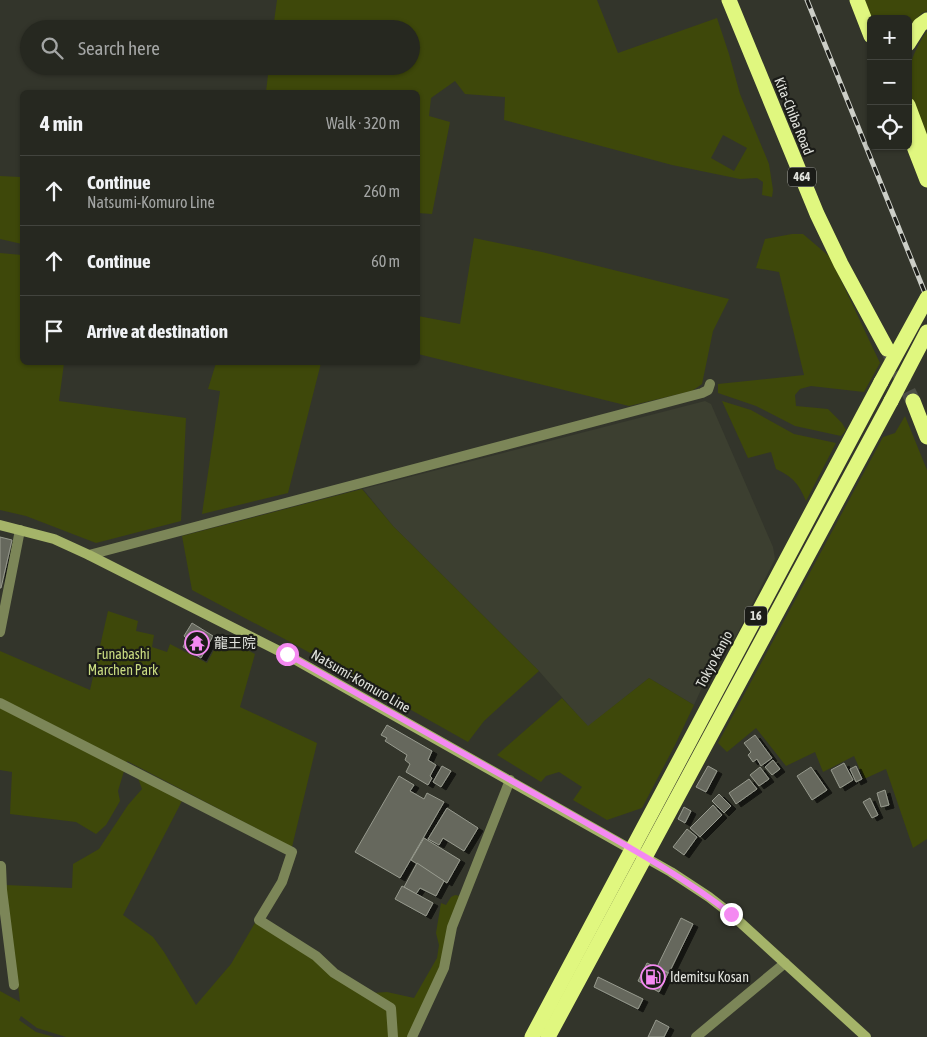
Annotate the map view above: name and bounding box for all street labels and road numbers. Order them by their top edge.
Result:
street label: Kita-Chiba Road [771,75,817,157]
road number: 464 [788,168,816,186]
road number: 16 [745,606,767,626]
street label: Tokyo Kanjo [692,628,736,690]
street label: Natsumi-Komuro Line [309,646,413,716]

